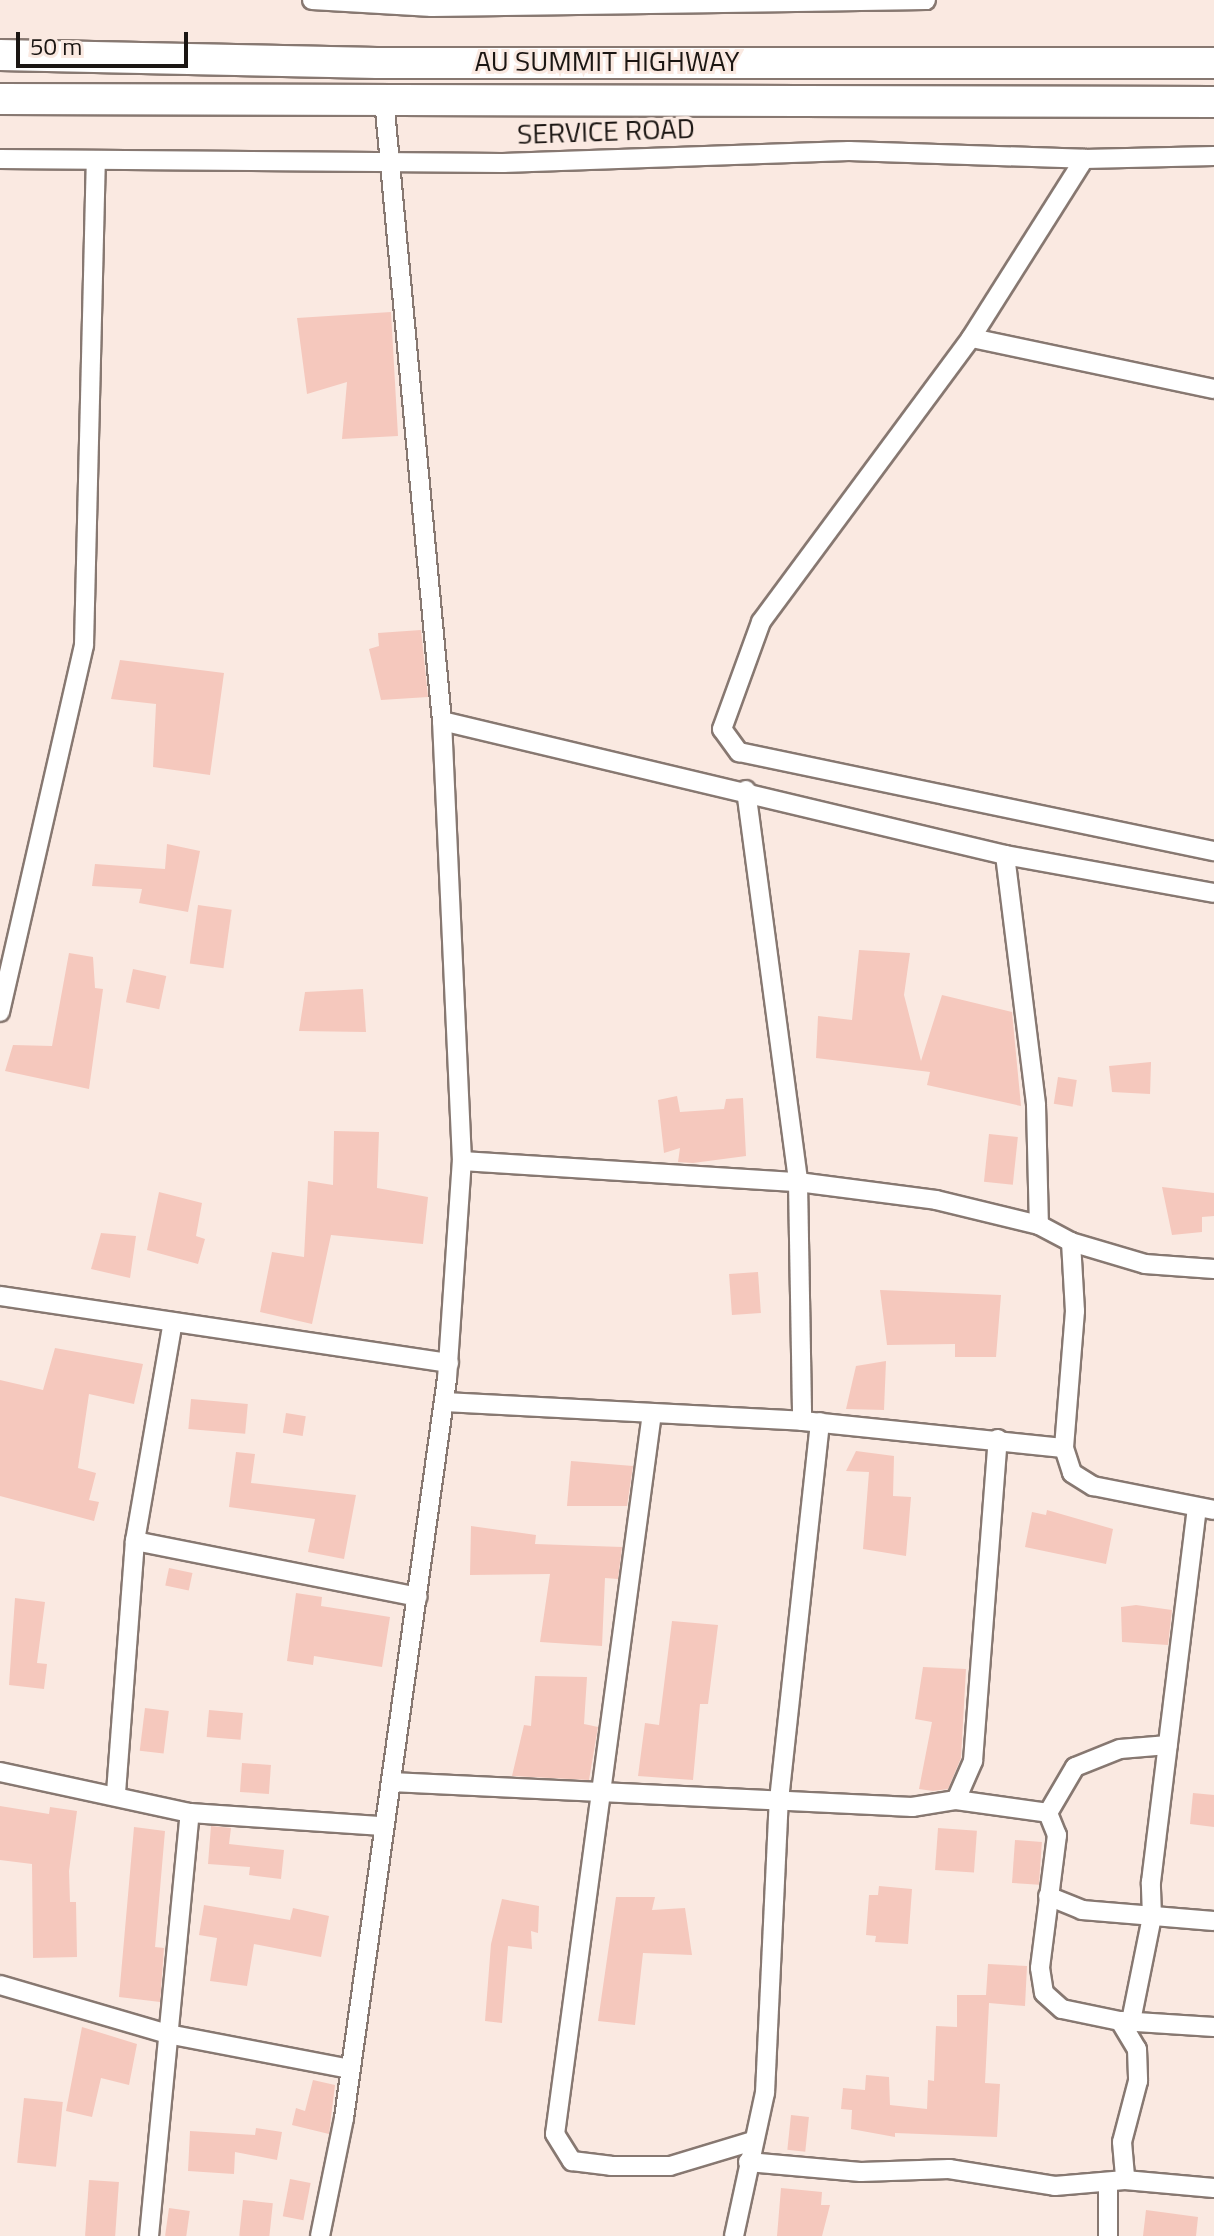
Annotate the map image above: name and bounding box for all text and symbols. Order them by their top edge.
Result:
scale bar [20,16,192,66]
text: 50 m [30,28,82,64]
street label: AU SUMMIT HIGHWAY [474,44,740,78]
street label: SERVICE ROAD [517,111,695,151]

